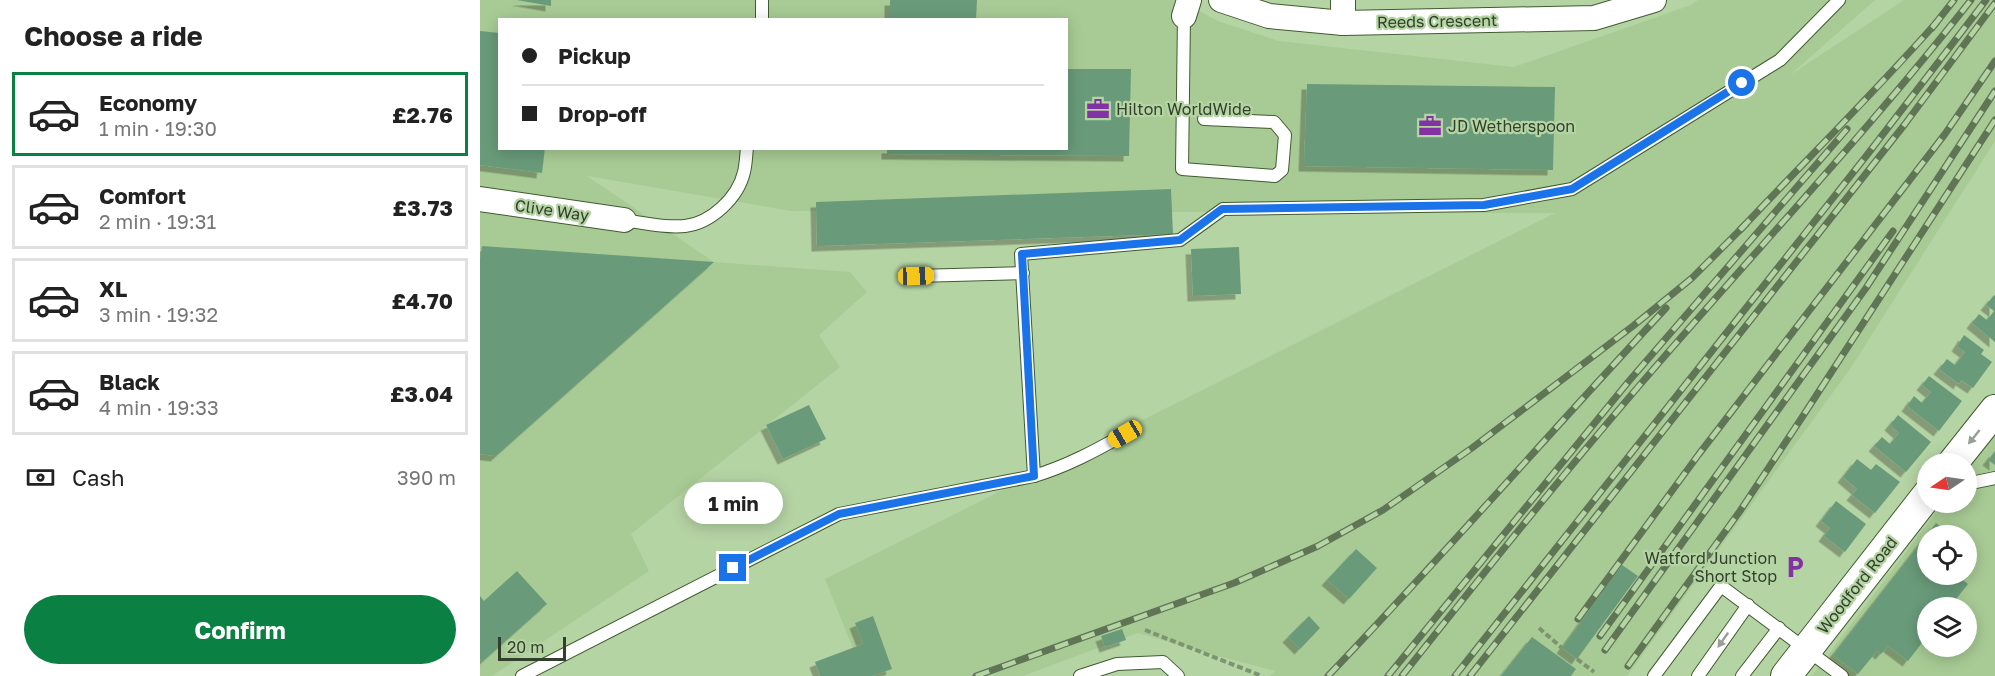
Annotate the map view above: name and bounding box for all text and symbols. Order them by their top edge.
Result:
street label: Reeds Crescent [1377,10,1497,32]
text: Choose a ride [24,20,203,52]
text: Pickup [558,42,631,69]
route start [1728,69,1755,96]
icon: car [27,87,81,141]
text: Economy [99,89,197,116]
office icon: Hilton WorldWide [1085,96,1111,122]
place label: Hilton WorldWide [1116,99,1251,119]
text: Drop-off [558,100,647,127]
text: £2.76 [392,101,453,128]
office icon: JD Wetherspoon [1417,113,1443,139]
text: 1 min · 19:30 [99,116,217,140]
place label: JD Wetherspoon [1448,116,1575,136]
icon: car [27,180,81,234]
text: Comfort [99,182,186,209]
text: £3.73 [393,194,453,221]
street label: Clive Way [514,195,590,225]
text: 2 min · 19:31 [99,209,216,233]
car [898,266,934,286]
icon: car [27,273,81,327]
text: XL [99,275,127,302]
text: £4.70 [391,287,453,314]
text: 3 min · 19:32 [99,302,218,326]
icon: car [27,366,81,420]
text: Black [99,368,160,395]
text: £3.04 [390,380,453,407]
text: 4 min · 19:33 [99,395,219,419]
car [1105,417,1145,451]
one-way arrow [1967,429,1980,445]
north arrow [1917,453,1977,513]
map controls [1917,453,1977,657]
icon: cash [24,461,57,494]
text: Cash [72,464,125,491]
text: 390 m [397,465,456,489]
callout: 1 min [684,481,782,523]
text: 1 min [708,491,759,515]
button: locate [1917,525,1977,585]
street label: Woodford Road [1813,532,1901,638]
place label: Watford Junction Short Stop [1645,548,1777,586]
route end [719,554,746,581]
parking icon: Watford Junction Short Stop [1782,554,1808,580]
button: Confirm [24,595,456,664]
button: layers [1917,597,1977,657]
one-way arrow [1717,632,1729,648]
scale bar [498,634,566,662]
text: 20 m [507,637,544,657]

